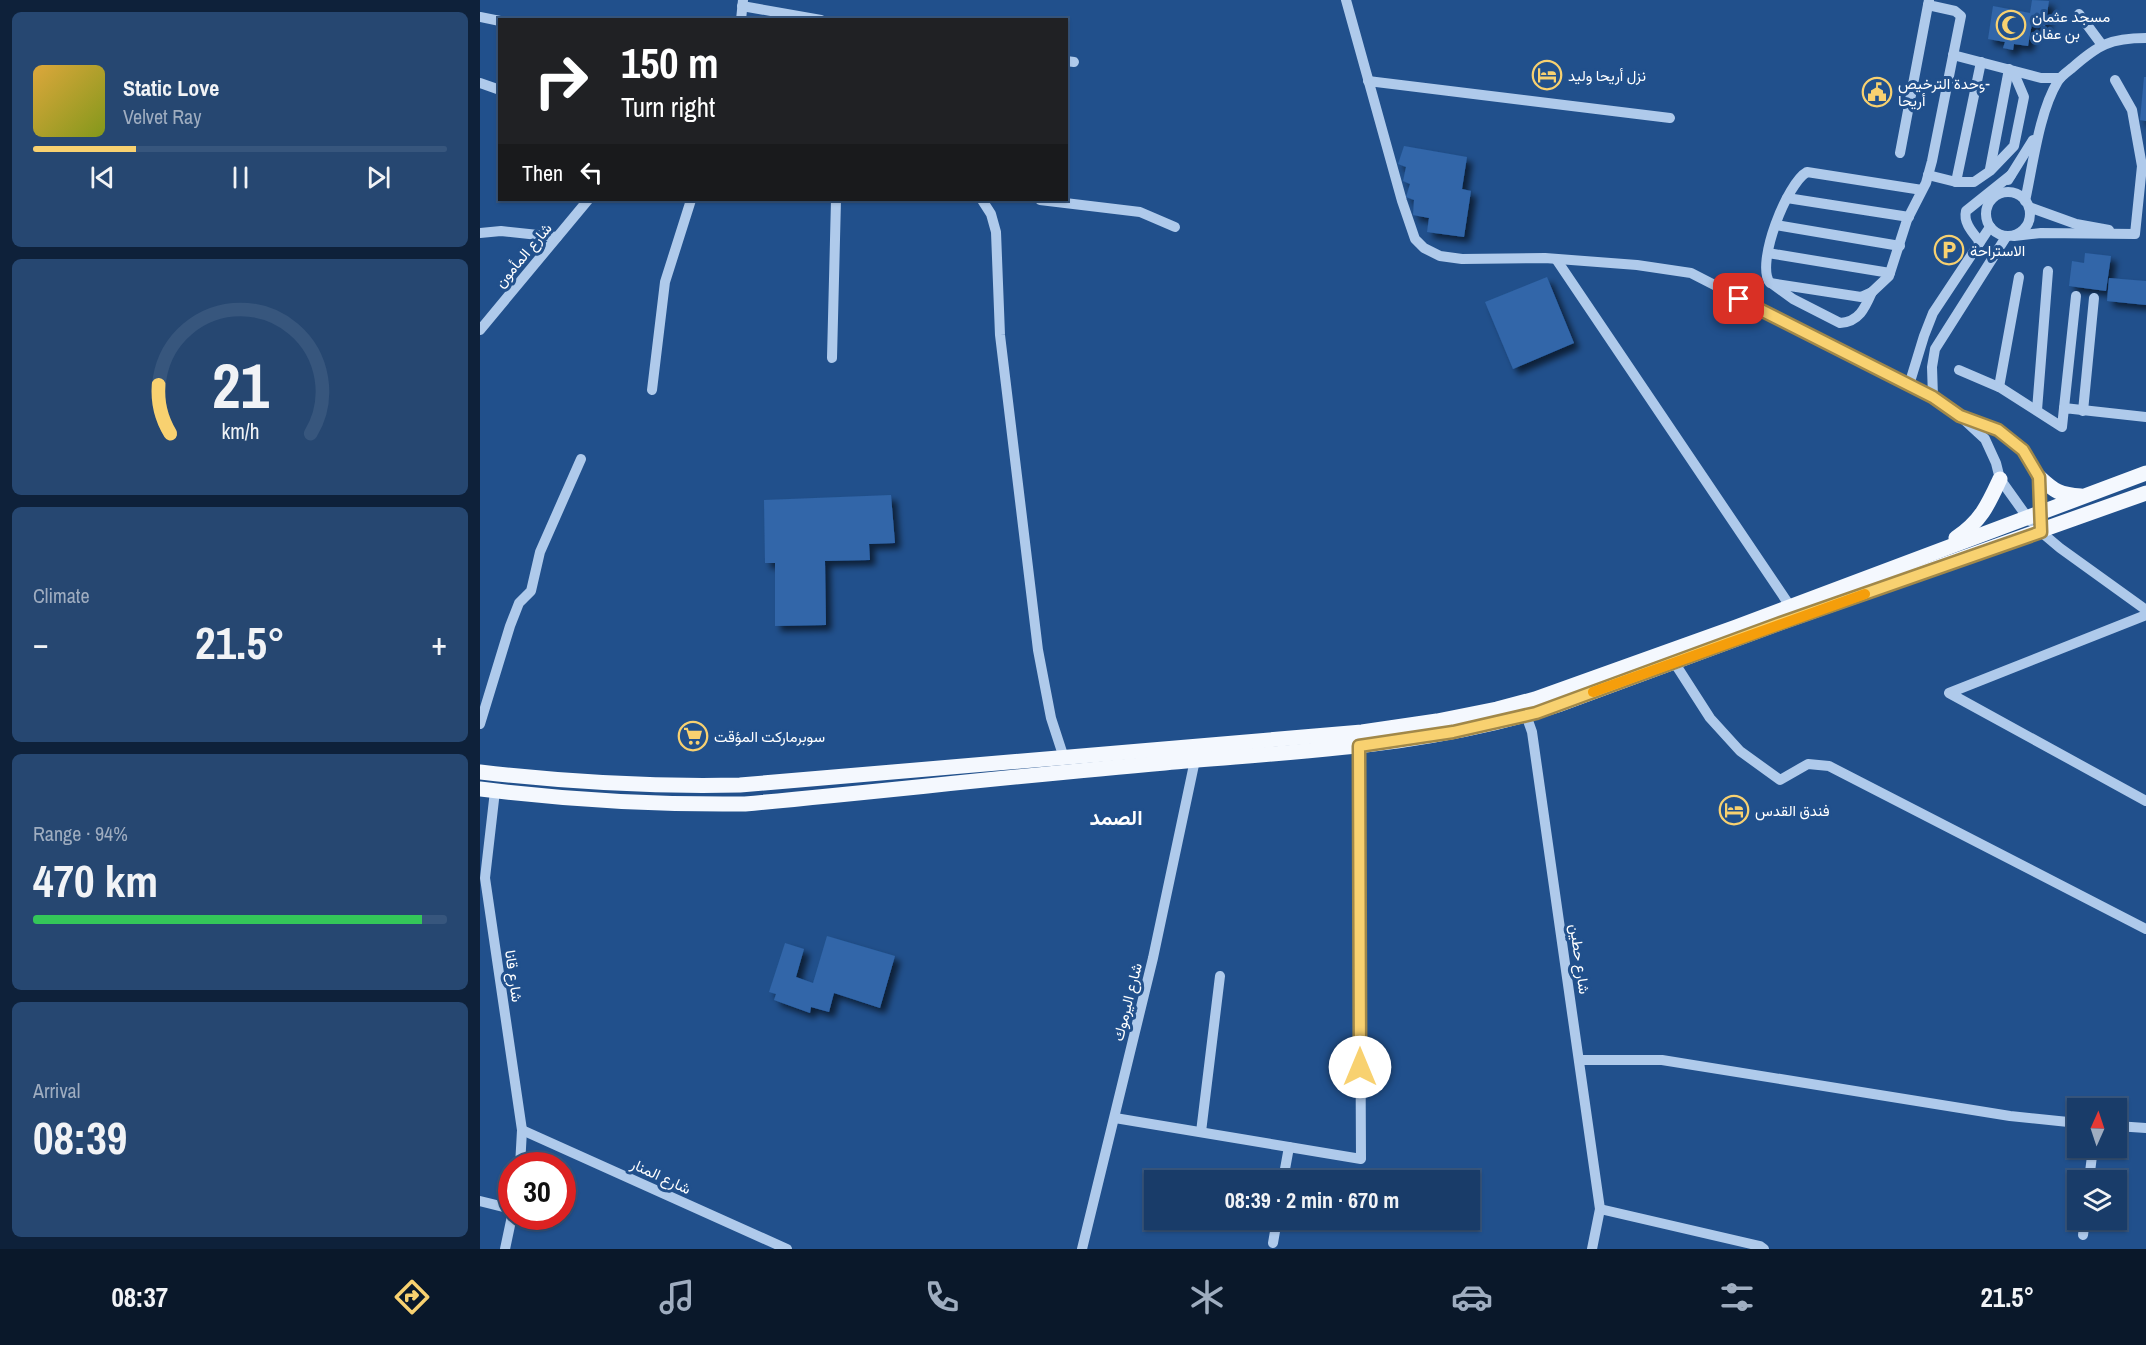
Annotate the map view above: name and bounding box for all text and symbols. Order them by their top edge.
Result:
place label: مسجد عثمان بن عفان [2032,6,2110,44]
mosque icon: مسجد عثمان بن عفان [1995,9,2027,41]
text: 150 m [621,35,719,91]
icon: right [522,42,600,120]
hotel icon: نزل أريحا وليد [1531,59,1563,91]
place label: نزل أريحا وليد [1568,65,1646,86]
text: Static Love [123,73,219,103]
place label: وحدة الترخيص- أريحا [1898,73,1990,111]
public building icon: وحدة الترخيص- أريحا [1861,76,1893,108]
text: Turn right [621,89,715,125]
text: Velvet Ray [123,103,201,130]
icon: left [575,156,608,189]
text: Then [522,158,563,188]
icon: previous [86,161,119,194]
icon: pause [224,161,257,194]
icon: next [362,161,395,194]
street label: شارع المأمون [490,218,557,293]
parking icon: الاستراحة [1933,234,1965,266]
place label: الاستراحة [1970,240,2025,261]
pin [1713,273,1764,324]
icon: arrive [1722,282,1755,315]
text: 21 [212,343,269,427]
text: km/h [221,418,259,447]
text: Climate [33,582,90,609]
text: 21.5° [195,612,285,673]
text: − [33,621,49,665]
text: + [431,621,447,665]
supermarket icon: سوبرماركت المؤقت [677,720,709,752]
place label: سوبرماركت المؤقت [714,726,825,747]
hotel icon: فندق القدس [1718,794,1750,826]
place label: فندق القدس [1755,800,1830,821]
district label: الصمد [1089,803,1143,832]
text: Range · 94% [33,820,128,847]
text: 470 km [33,850,158,911]
street label: شارع حطين [1564,923,1595,996]
street label: شارع قانا [499,949,528,1004]
street label: شارع اليرموك [1107,961,1148,1044]
position arrow [1328,1035,1392,1099]
text: Arrival [33,1077,80,1104]
north arrow [2067,1098,2127,1158]
map controls [2067,1098,2127,1230]
text: 08:39 [33,1107,127,1168]
speed limit sign: 30 [498,1152,576,1230]
street label: شارع المنار [626,1153,695,1200]
button: layers [2067,1170,2127,1230]
text: 08:39 · 2 min · 670 m [1225,1185,1399,1215]
icon: directions [391,1276,433,1318]
icon: music [656,1276,698,1318]
icon: phone [921,1276,963,1318]
icon: climate [1186,1276,1228,1318]
icon: car [1451,1276,1493,1318]
icon: filters [1716,1276,1758,1318]
text: 08:37 [111,1279,168,1315]
text: 21.5° [1981,1279,2034,1315]

